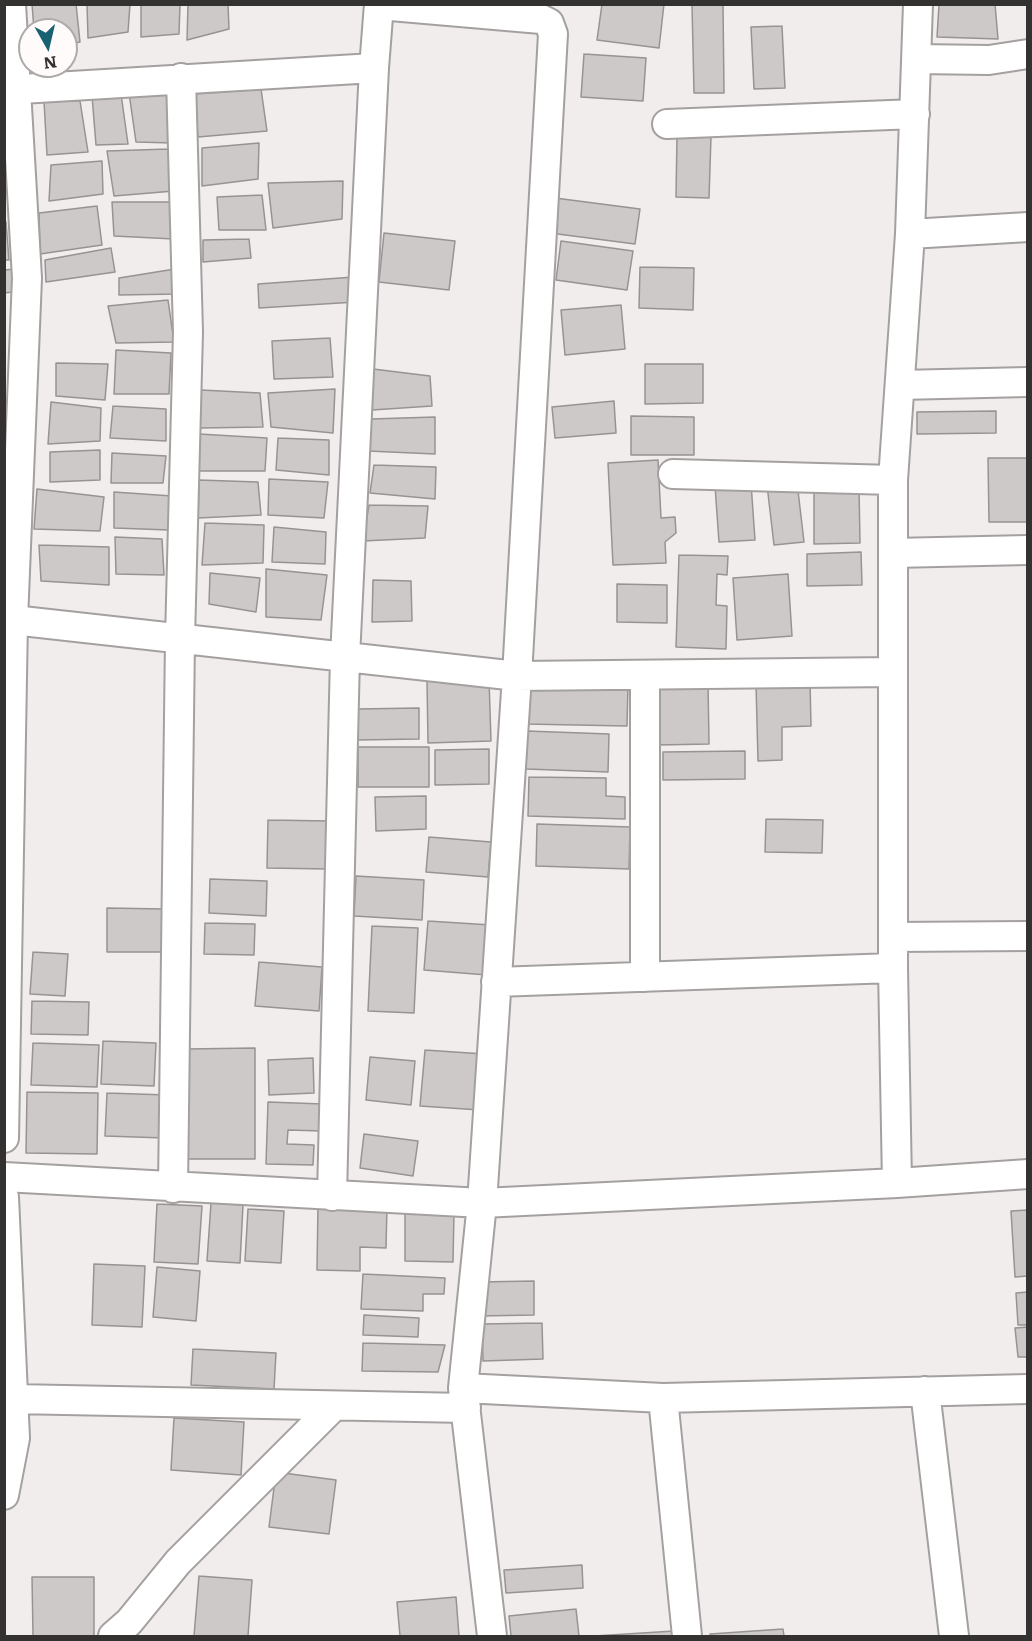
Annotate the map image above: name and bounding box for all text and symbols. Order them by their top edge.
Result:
north arrow [18,18,78,78]
text: N [42,51,59,77]

